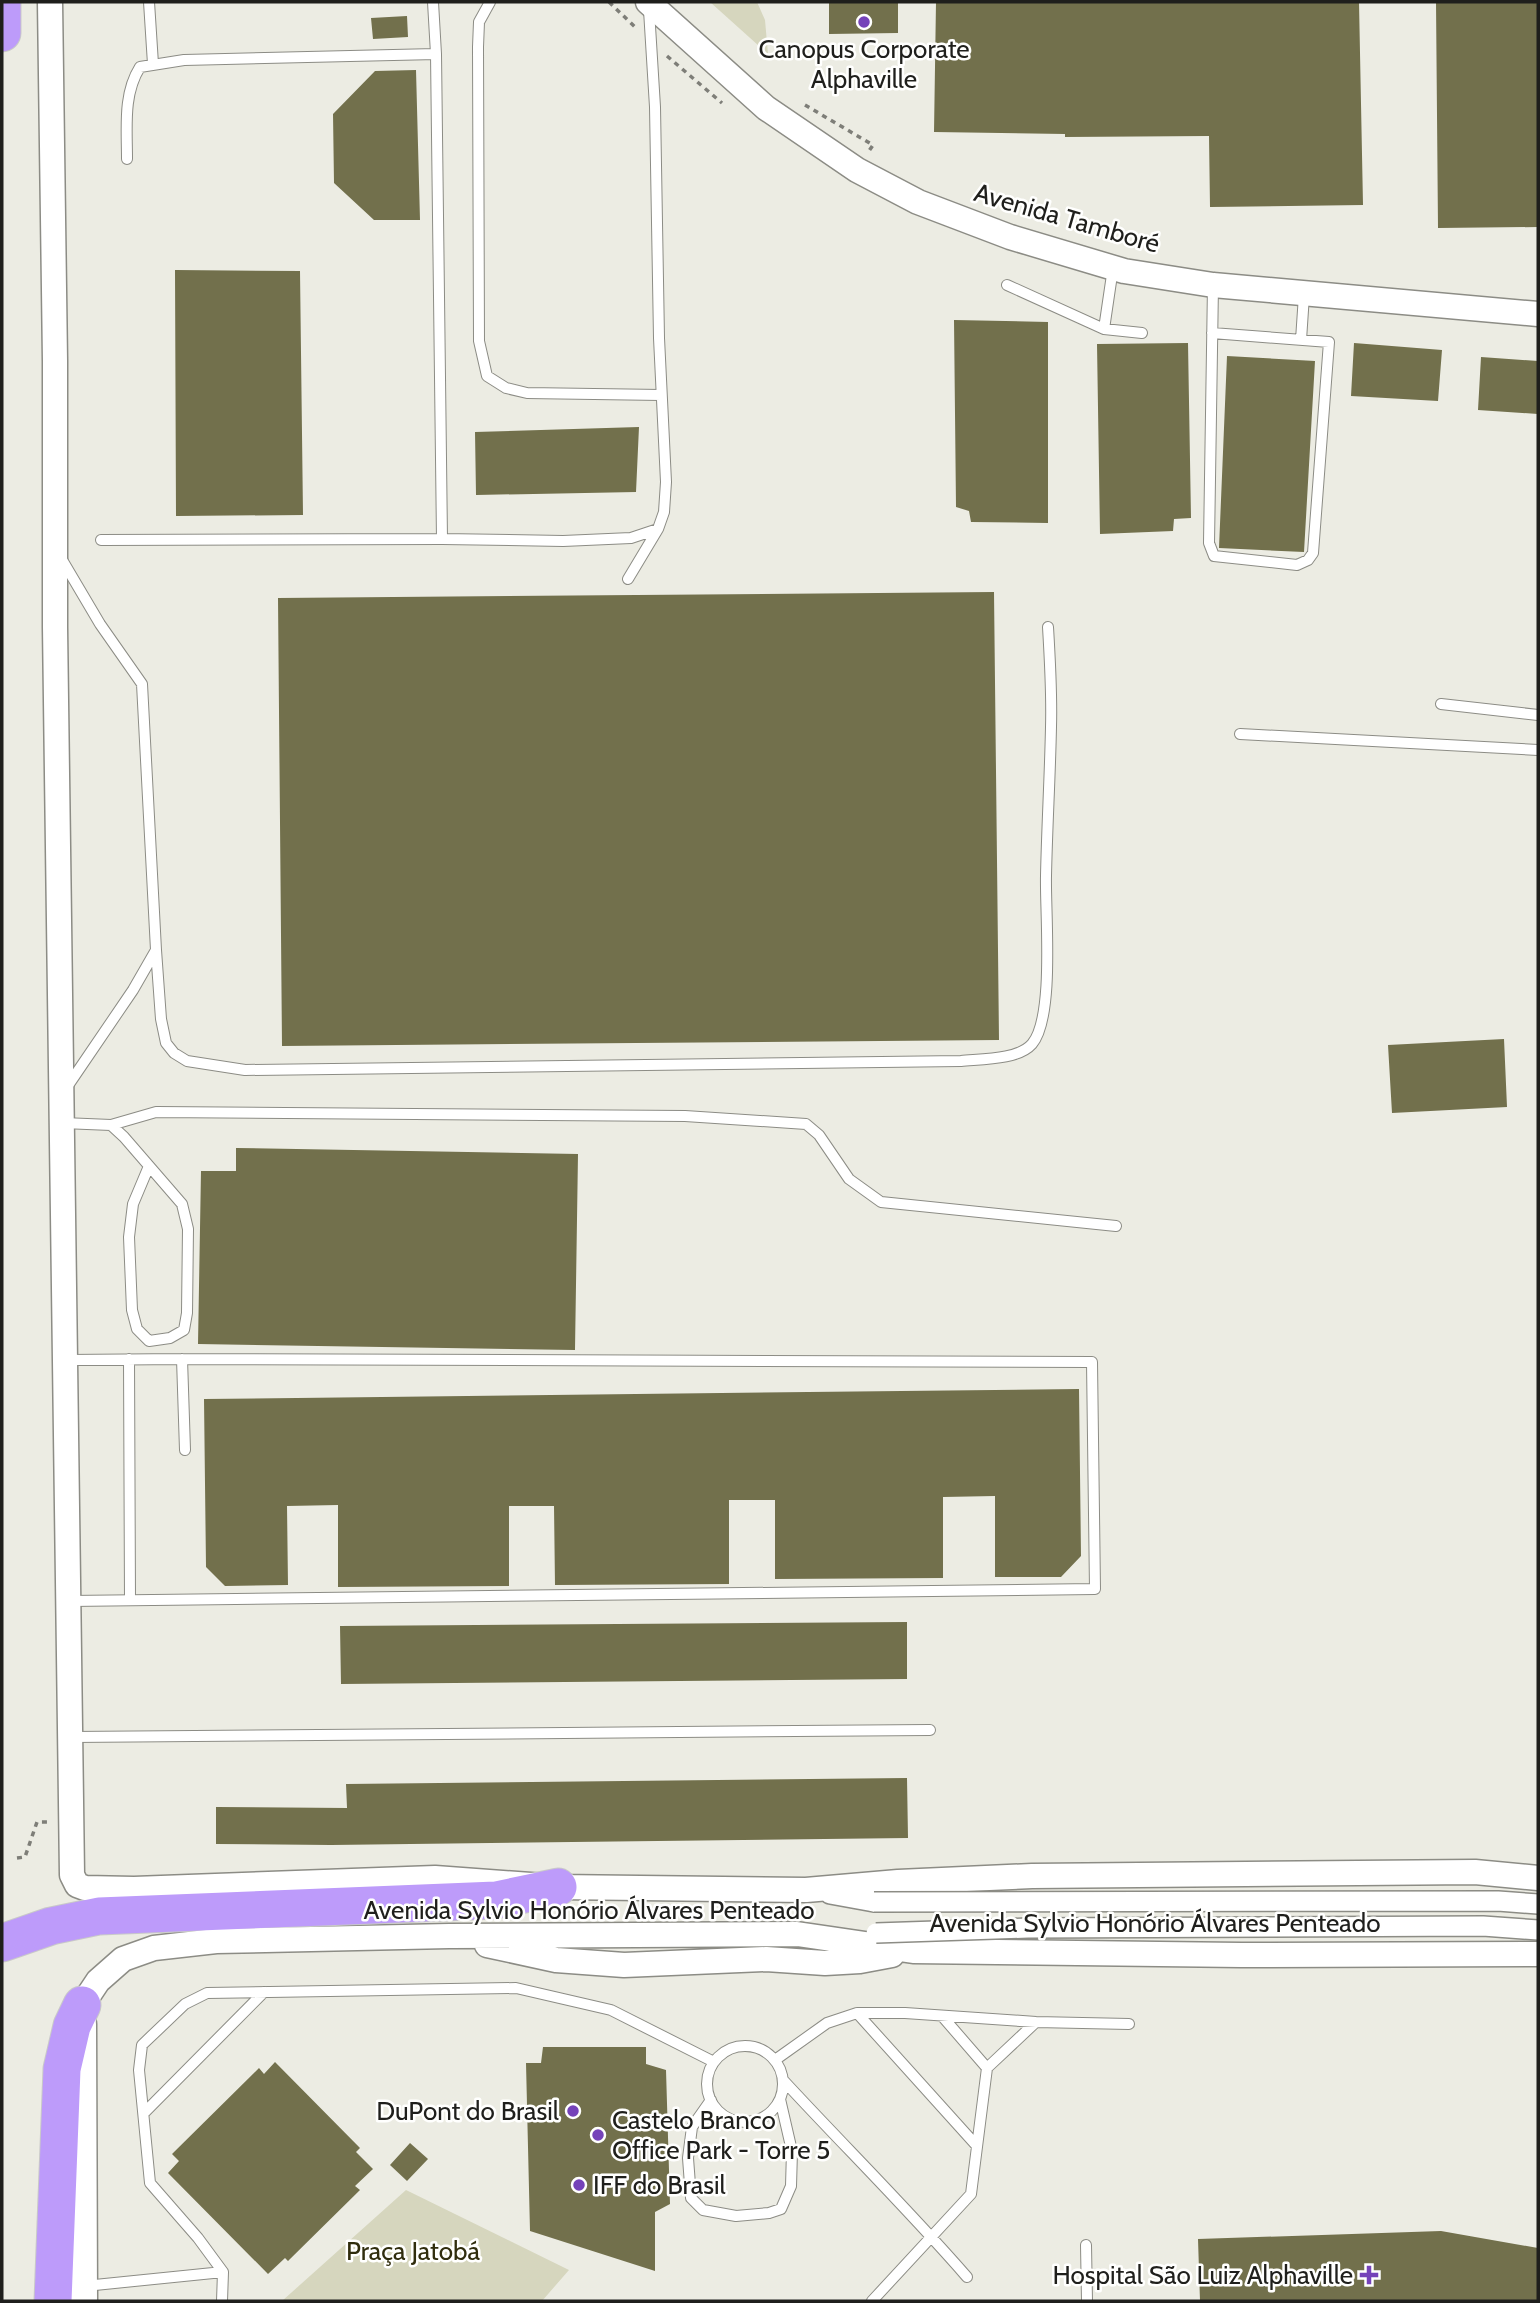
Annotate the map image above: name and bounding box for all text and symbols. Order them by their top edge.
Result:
marker: Canopus Corporate Alphaville [856,14,872,30]
place label: Canopus Corporate Alphaville [758,33,970,95]
street label: Avenida Tamboré [971,176,1163,260]
street label: Avenida Sylvio Honório Álvares Penteado [363,1894,815,1926]
street label: Avenida Sylvio Honório Álvares Penteado [929,1907,1381,1939]
place label: DuPont do Brasil [376,2095,559,2127]
marker: DuPont do Brasil [565,2103,581,2119]
place label: Castelo Branco Office Park - Torre 5 [612,2104,830,2166]
marker: Castelo Branco Office Park - Torre 5 [590,2127,606,2143]
place label: IFF do Brasil [593,2169,726,2201]
marker: IFF do Brasil [571,2177,587,2193]
park label: Praça Jatobá [346,2235,480,2267]
place label: Hospital São Luiz Alphaville [1053,2259,1353,2291]
marker: Hospital São Luiz Alphaville [1359,2265,1379,2285]

